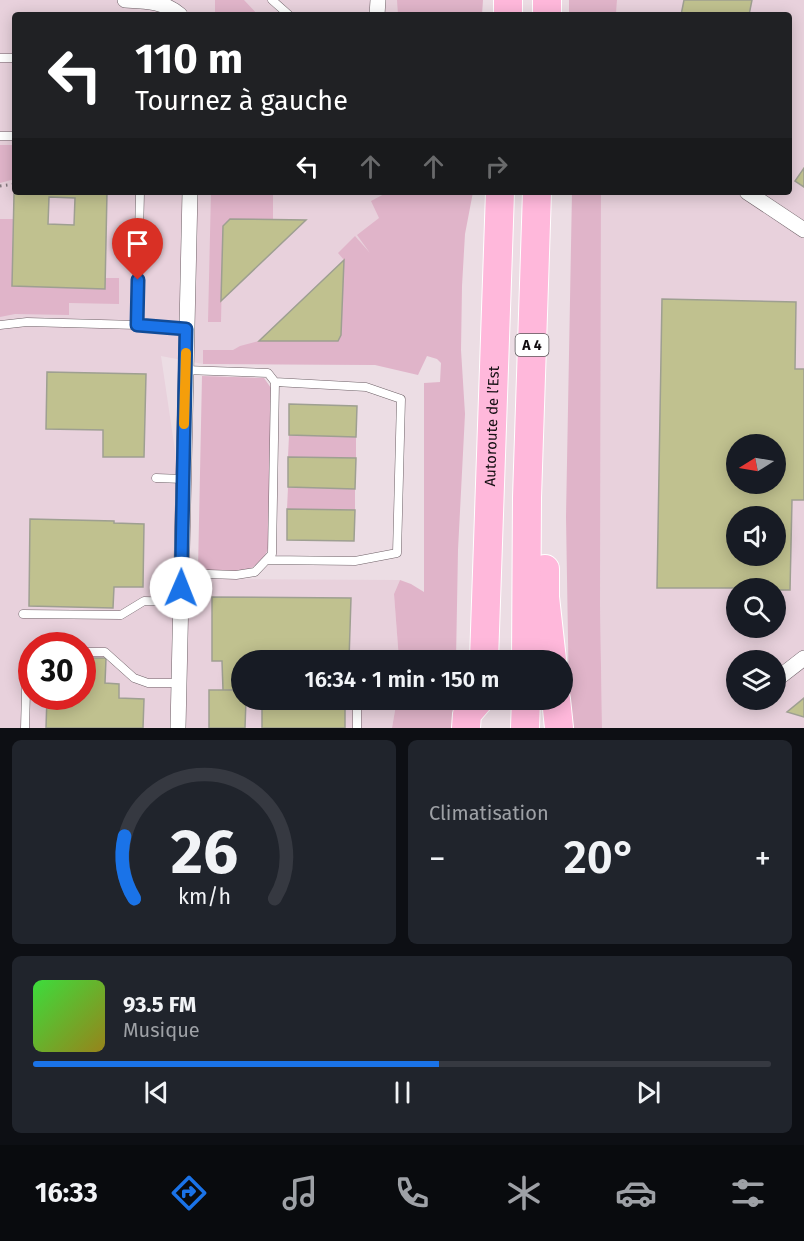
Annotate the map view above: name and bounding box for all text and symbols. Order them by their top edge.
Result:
text: 110 m [135,34,243,84]
icon: left [36,36,114,114]
text: Tournez à gauche [135,85,348,117]
icon: left [291,150,324,183]
icon: ahead [354,150,387,183]
icon: ahead [417,150,450,183]
icon: right [480,150,513,183]
pin [112,218,163,280]
icon: arrive [121,227,154,260]
road number: A 4 [516,334,548,356]
street label: Autoroute de l’Est [481,365,503,487]
north arrow [726,434,786,494]
map controls [726,434,786,710]
button: sound [726,506,786,566]
position arrow [149,556,213,620]
button: search [726,578,786,638]
speed limit sign: 30 [18,632,96,710]
button: layers [726,650,786,710]
text: 16:34 · 1 min · 150 m [305,666,499,693]
text: Climatisation [429,801,549,825]
text: 26 [170,815,238,890]
text: 20° [564,831,636,885]
text: − [429,839,446,879]
text: + [755,839,771,879]
text: km/h [177,884,231,910]
text: 93.5 FM [123,991,196,1018]
text: Musique [123,1018,200,1042]
icon: previous [140,1076,173,1109]
icon: pause [386,1076,419,1109]
icon: next [632,1076,665,1109]
icon: directions [168,1172,210,1214]
icon: music [279,1172,321,1214]
icon: phone [391,1172,433,1214]
icon: climate [503,1172,545,1214]
icon: car [615,1172,657,1214]
icon: filters [727,1172,769,1214]
text: 16:33 [35,1177,98,1209]

